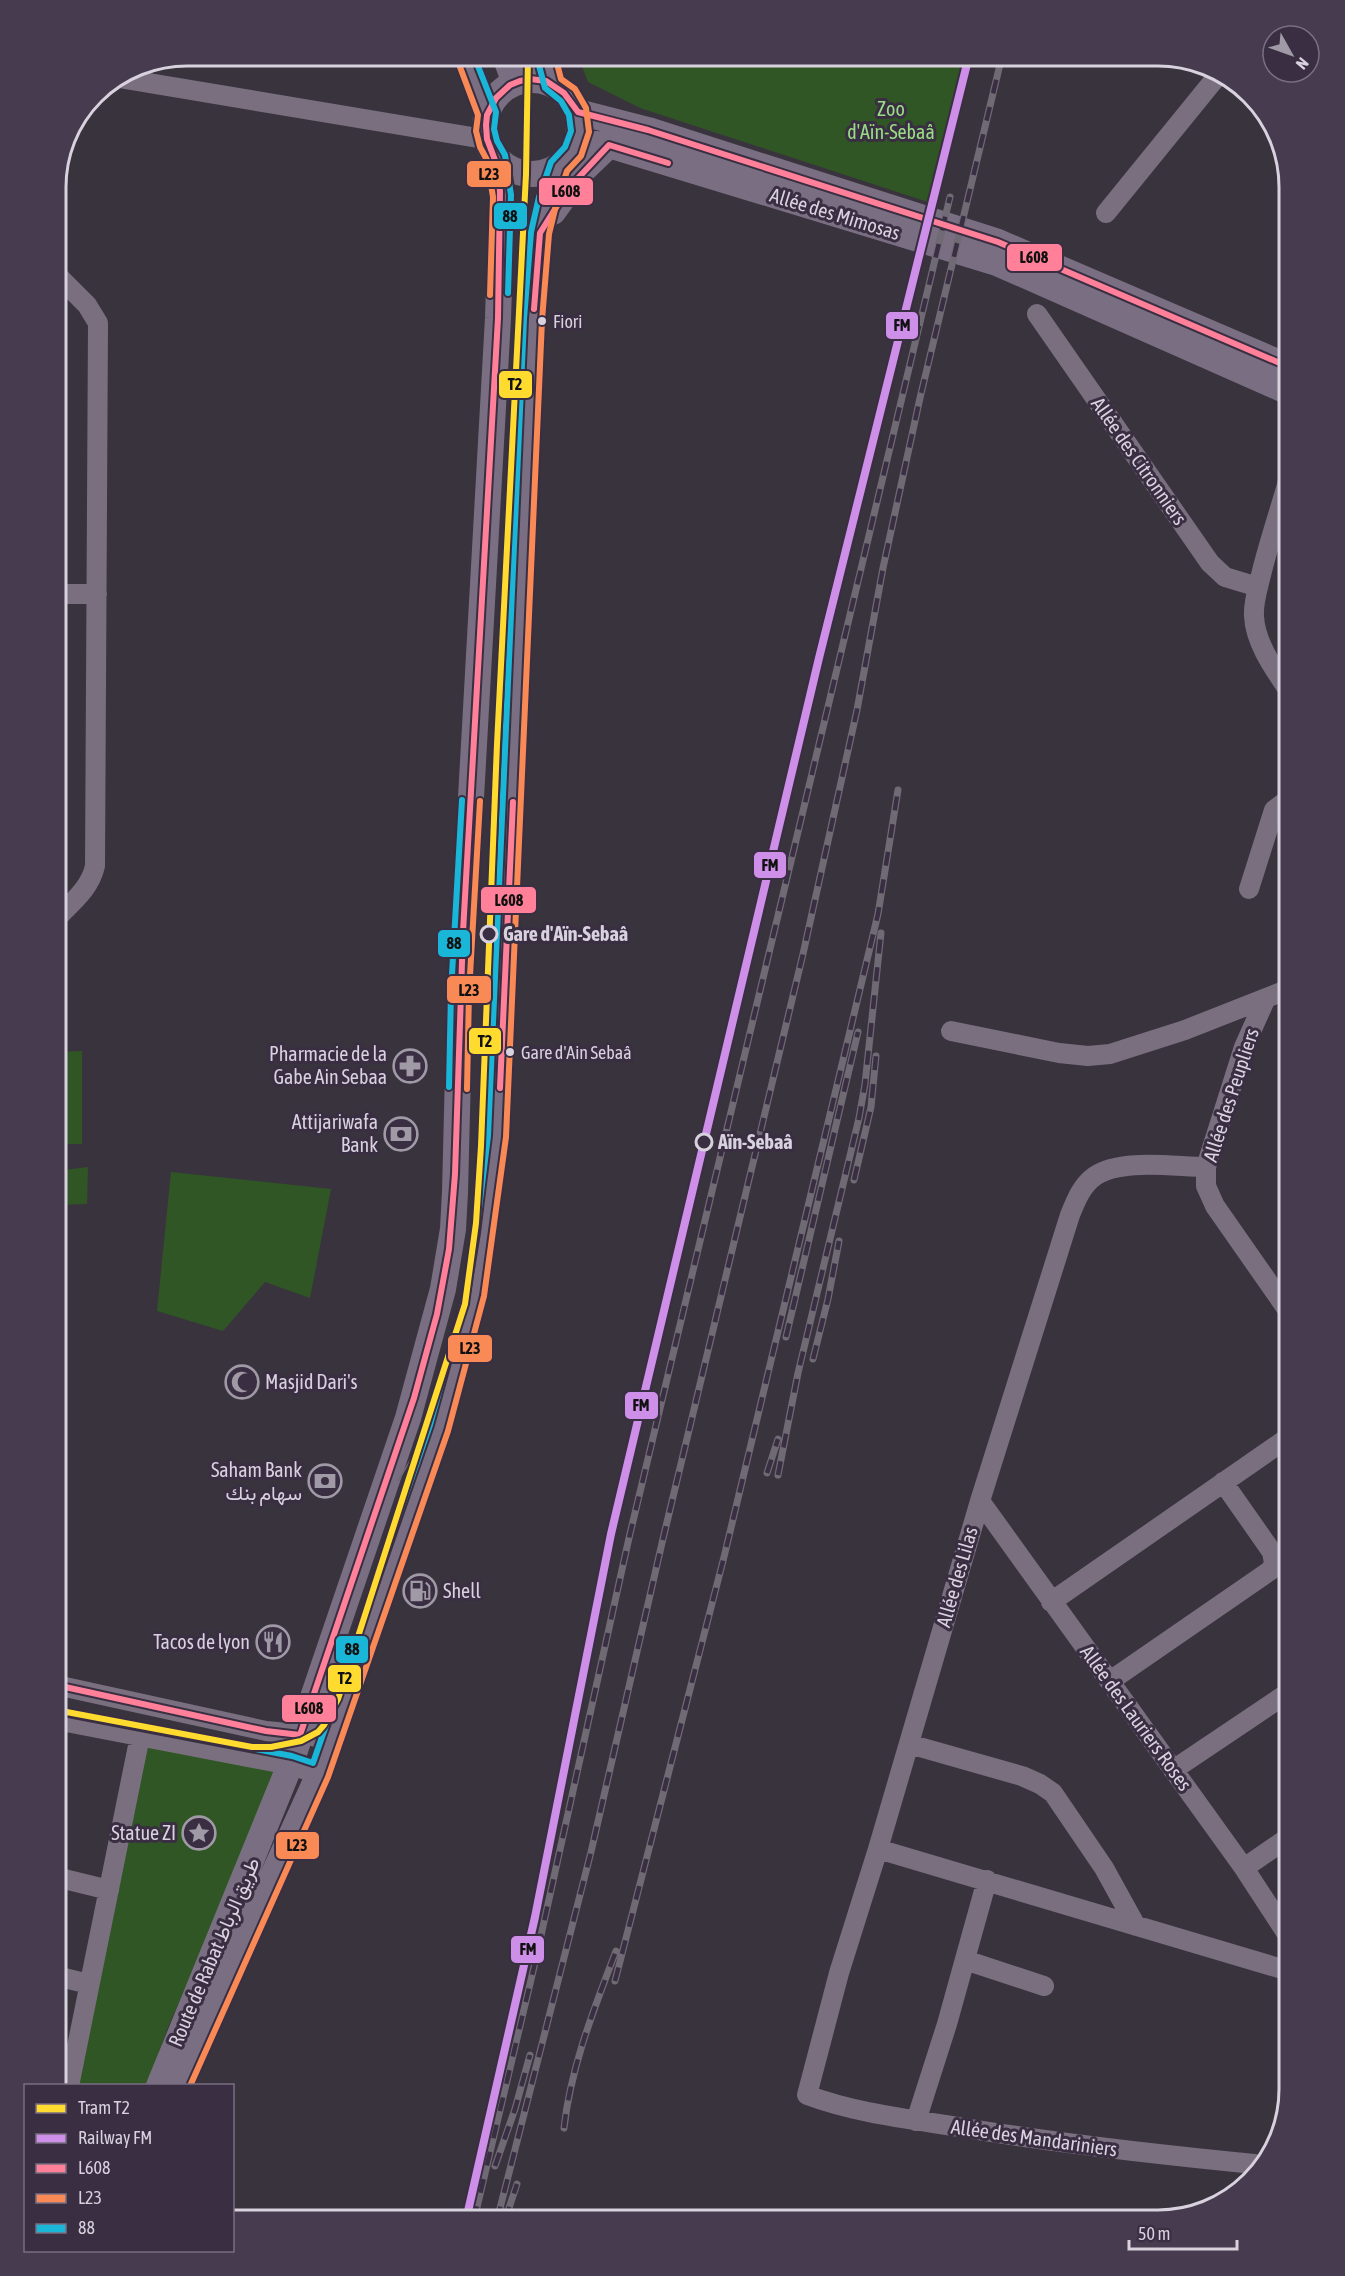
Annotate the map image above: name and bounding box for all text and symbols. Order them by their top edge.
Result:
north arrow [1261,24,1321,84]
text: N [1293,54,1312,73]
park label: Zoo d'Aïn-Sebaâ [847,97,935,143]
line badge: L23 [466,160,512,188]
text: L23 [478,165,500,183]
line badge: L608 [538,177,594,206]
text: L608 [552,182,581,200]
street label: Allée des Mimosas [767,183,903,244]
line badge: 88 [493,202,528,230]
text: 88 [502,207,518,225]
line badge: L608 [1006,243,1063,272]
text: L608 [1020,248,1049,266]
place label: Fiori [553,311,582,332]
line badge: FM [885,311,919,340]
marker: Fiori [536,315,548,327]
text: FM [893,316,911,334]
line badge: T2 [498,370,533,399]
text: T2 [508,375,522,393]
street label: Allée des Citronniers [1087,393,1192,529]
line badge: FM [753,851,787,879]
text: FM [761,856,779,874]
line badge: L608 [480,886,537,914]
text: L608 [495,891,524,909]
place label: Gare d'Aïn-Sebaâ [503,922,628,945]
marker: Gare d'Aïn-Sebaâ [480,925,498,943]
line badge: 88 [437,929,471,958]
text: 88 [446,934,462,952]
line badge: L23 [446,975,492,1004]
text: L23 [458,981,480,999]
street label: Allée des Peupliers [1198,1025,1263,1165]
line badge: T2 [468,1027,502,1055]
text: T2 [478,1032,492,1050]
place label: Pharmacie de la Gabe Ain Sebaa [269,1042,387,1088]
place label: Gare d'Ain Sebaâ [521,1042,632,1063]
marker: Gare d'Ain Sebaâ [504,1046,516,1058]
pharmacy icon: Pharmacie de la Gabe Ain Sebaa [392,1048,428,1084]
place label: Attijariwafa Bank [292,1110,378,1156]
bank icon: Attijariwafa Bank [383,1116,419,1152]
place label: Aïn-Sebaâ [717,1130,793,1153]
marker: Aïn-Sebaâ [695,1133,713,1151]
line badge: L23 [447,1334,493,1363]
text: L23 [459,1339,481,1357]
mosque icon: Masjid Dari's [224,1364,260,1400]
place label: Masjid Dari's [265,1370,358,1393]
line badge: FM [624,1391,659,1420]
text: FM [632,1396,650,1414]
place label: Saham Bank سهام بنك [211,1458,302,1506]
bank icon: Saham Bank سهام بنك [307,1463,343,1499]
street label: Allée des Lilas [931,1524,982,1630]
fuel station icon: Shell [402,1573,438,1609]
place label: Shell [443,1579,481,1602]
restaurant icon: Tacos de lyon [255,1624,291,1660]
place label: Tacos de lyon [153,1630,250,1653]
line badge: 88 [335,1635,369,1664]
text: 88 [344,1640,360,1658]
street label: Allée des Lauriers Roses [1076,1641,1197,1795]
line badge: T2 [327,1664,362,1693]
text: T2 [338,1669,352,1687]
line badge: L608 [281,1694,337,1723]
text: L608 [295,1699,324,1717]
place icon: Statue ZI [181,1815,217,1851]
place label: Statue ZI [111,1821,176,1844]
line badge: L23 [275,1831,320,1860]
text: L23 [286,1836,308,1854]
street label: Route de Rabat طريق الرباط [163,1854,266,2051]
line badge: FM [510,1935,545,1964]
text: FM [519,1940,537,1958]
legend [24,2084,234,2252]
text: Tram T2 [78,2097,130,2118]
street label: Allée des Mandariniers [950,2114,1119,2161]
text: Railway FM [78,2127,152,2148]
text: L608 [78,2157,110,2178]
text: L23 [78,2187,102,2208]
scale bar [1129,2213,1237,2251]
text: 88 [78,2217,95,2238]
text: 50 m [1138,2223,1170,2244]

